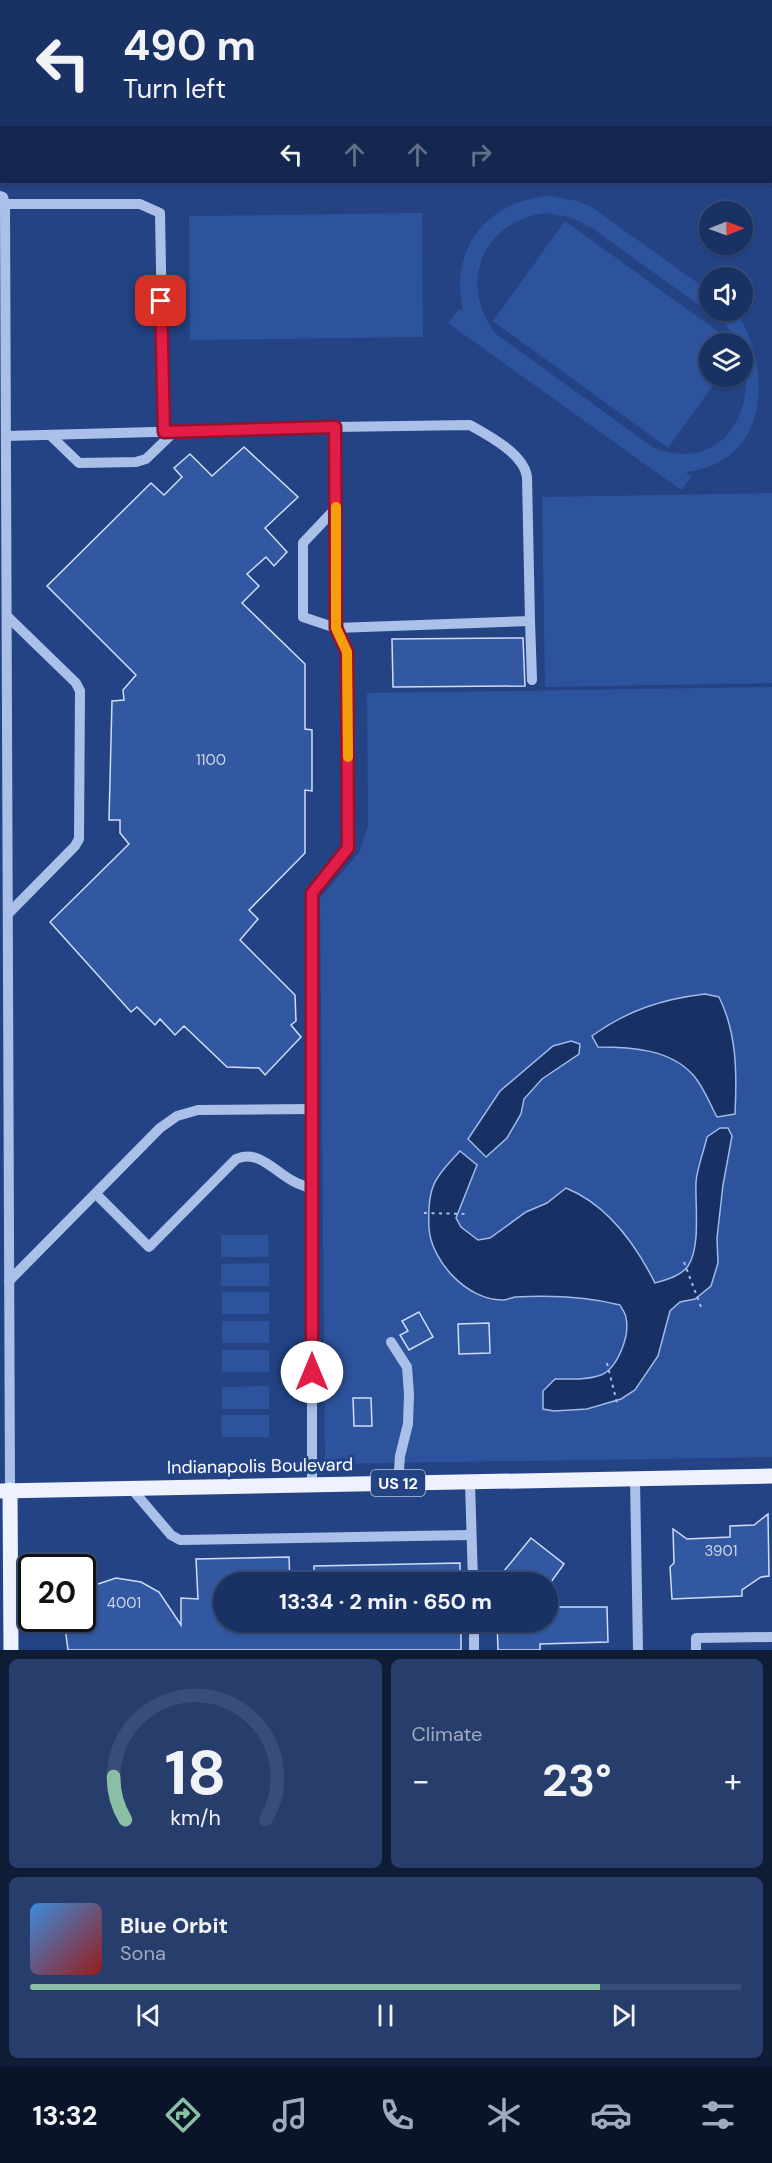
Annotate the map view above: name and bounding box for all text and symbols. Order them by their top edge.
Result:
text: 490 m [123,18,256,73]
icon: left [24,24,102,102]
text: Turn left [123,71,226,106]
icon: left [275,138,308,171]
icon: ahead [338,138,371,171]
icon: ahead [401,138,434,171]
icon: right [464,138,497,171]
north arrow [699,201,753,255]
map controls [699,201,753,387]
button: sound [699,267,753,321]
pin [135,275,186,326]
icon: arrive [144,284,177,317]
button: layers [699,333,753,387]
house number: 1100 [196,750,226,770]
position arrow [280,1340,344,1404]
street label: Indianapolis Boulevard [167,1452,353,1480]
road number: US 12 [371,1470,425,1496]
house number: 3901 [705,1541,737,1561]
speed limit sign: 20 [18,1554,96,1632]
text: 13:34 · 2 min · 650 m [279,1587,492,1616]
house number: 4001 [107,1593,141,1613]
text: Climate [412,1721,482,1747]
text: 18 [164,1732,226,1813]
text: 23° [542,1751,611,1810]
text: − [412,1759,430,1802]
text: + [724,1759,742,1802]
text: km/h [170,1805,221,1833]
text: Blue Orbit [120,1911,228,1940]
text: Sona [120,1940,166,1966]
icon: previous [132,1999,165,2032]
icon: pause [369,1999,402,2032]
icon: next [607,1999,640,2032]
icon: directions [162,2094,204,2136]
icon: music [269,2094,311,2136]
icon: phone [376,2094,418,2136]
icon: climate [483,2094,525,2136]
icon: car [590,2094,632,2136]
icon: filters [697,2094,739,2136]
text: 13:32 [33,2098,97,2133]

